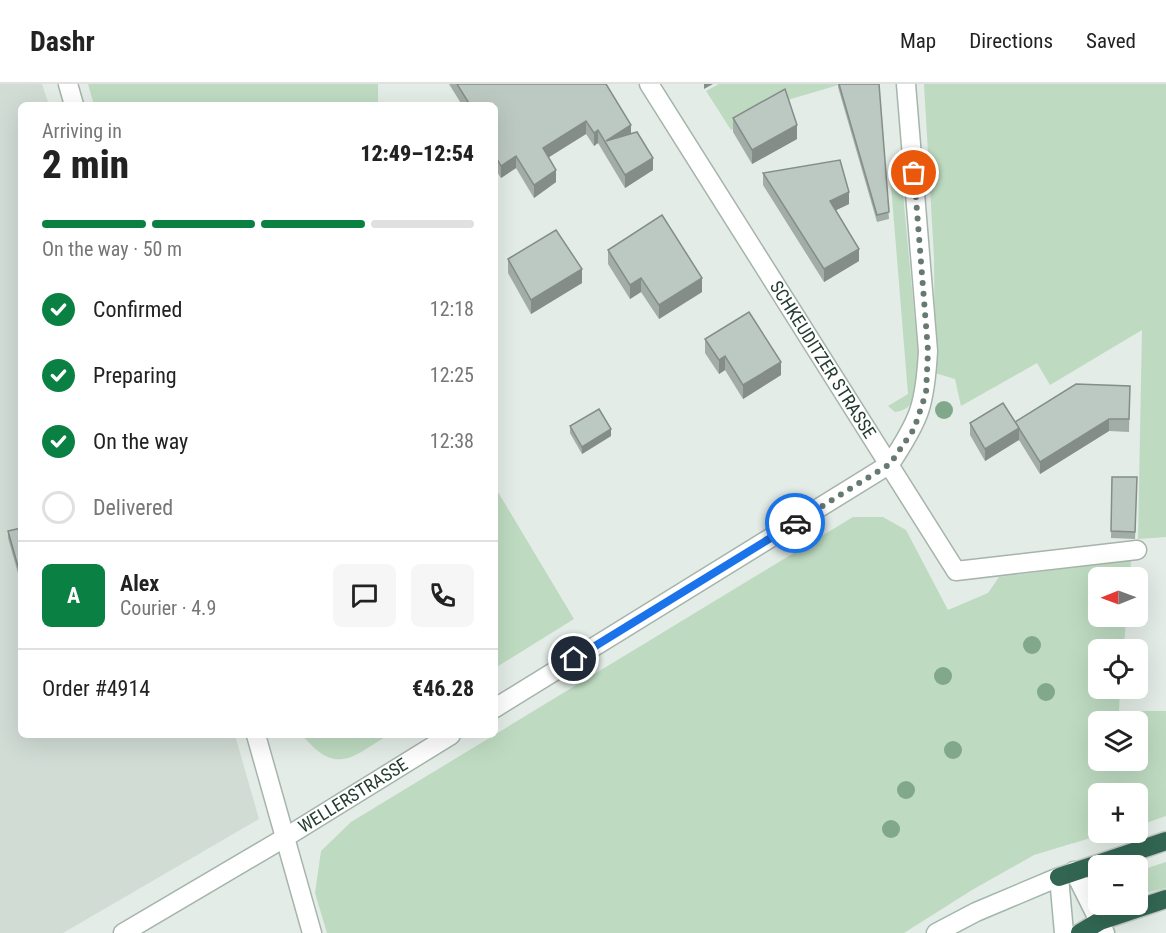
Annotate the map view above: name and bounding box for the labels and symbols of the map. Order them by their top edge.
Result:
pin [888,147,939,198]
street label: SCHKEUDITZER STRASSE [766,277,881,442]
courier [765,493,825,553]
north arrow [1088,567,1148,627]
pin [548,633,599,684]
street label: WELLERSTRASSE [294,753,411,837]

